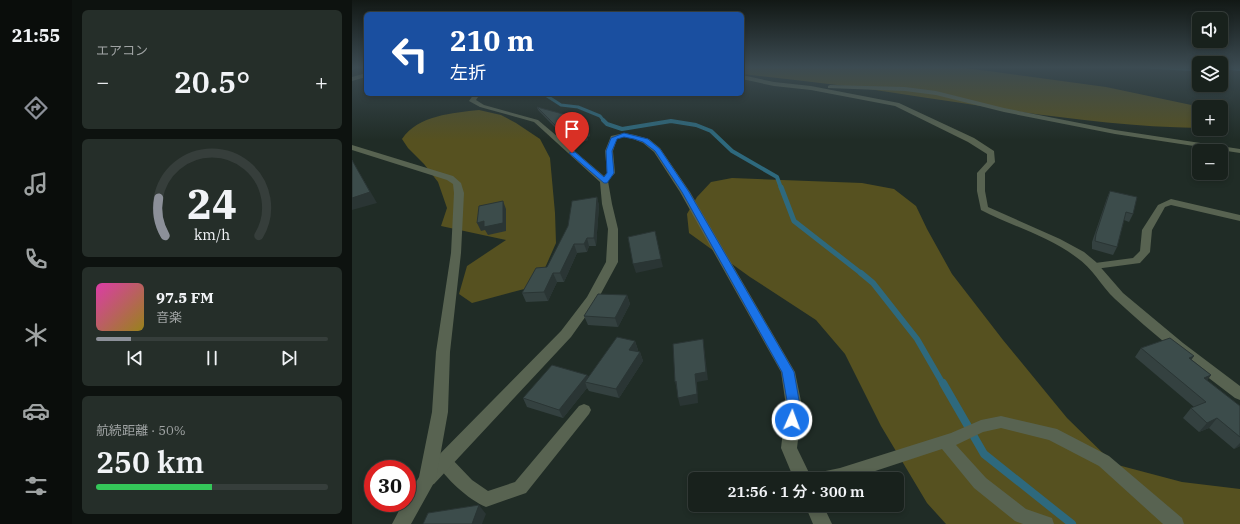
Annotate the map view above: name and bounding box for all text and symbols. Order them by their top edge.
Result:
map controls [1192,12,1228,180]
button: sound [1192,12,1228,48]
text: 210 m [450,22,534,59]
text: 21:55 [12,24,60,47]
icon: left [384,28,436,80]
text: エアコン [96,42,148,59]
button: layers [1192,56,1228,92]
text: 左折 [450,61,486,84]
text: 20.5° [174,62,250,101]
text: − [96,67,109,96]
text: + [315,67,328,96]
icon: directions [22,94,50,122]
button: + [1192,100,1228,136]
pin [555,112,589,153]
icon: arrive [561,118,583,140]
button: − [1192,144,1228,180]
icon: music [22,170,50,198]
text: 24 [187,176,237,230]
text: km/h [194,224,230,243]
icon: phone [22,245,50,273]
text: 97.5 FM [156,288,214,307]
text: 音楽 [156,309,182,326]
icon: climate [22,321,50,349]
icon: previous [124,347,146,369]
icon: pause [201,347,223,369]
icon: next [278,347,300,369]
icon: car [22,397,50,425]
position arrow [771,399,813,441]
text: 航続距離 · 50% [96,422,186,439]
text: 250 km [96,442,204,481]
speed limit sign: 30 [364,460,416,512]
icon: filters [22,472,50,500]
text: 21:56 · 1 分 · 300 m [727,482,865,501]

